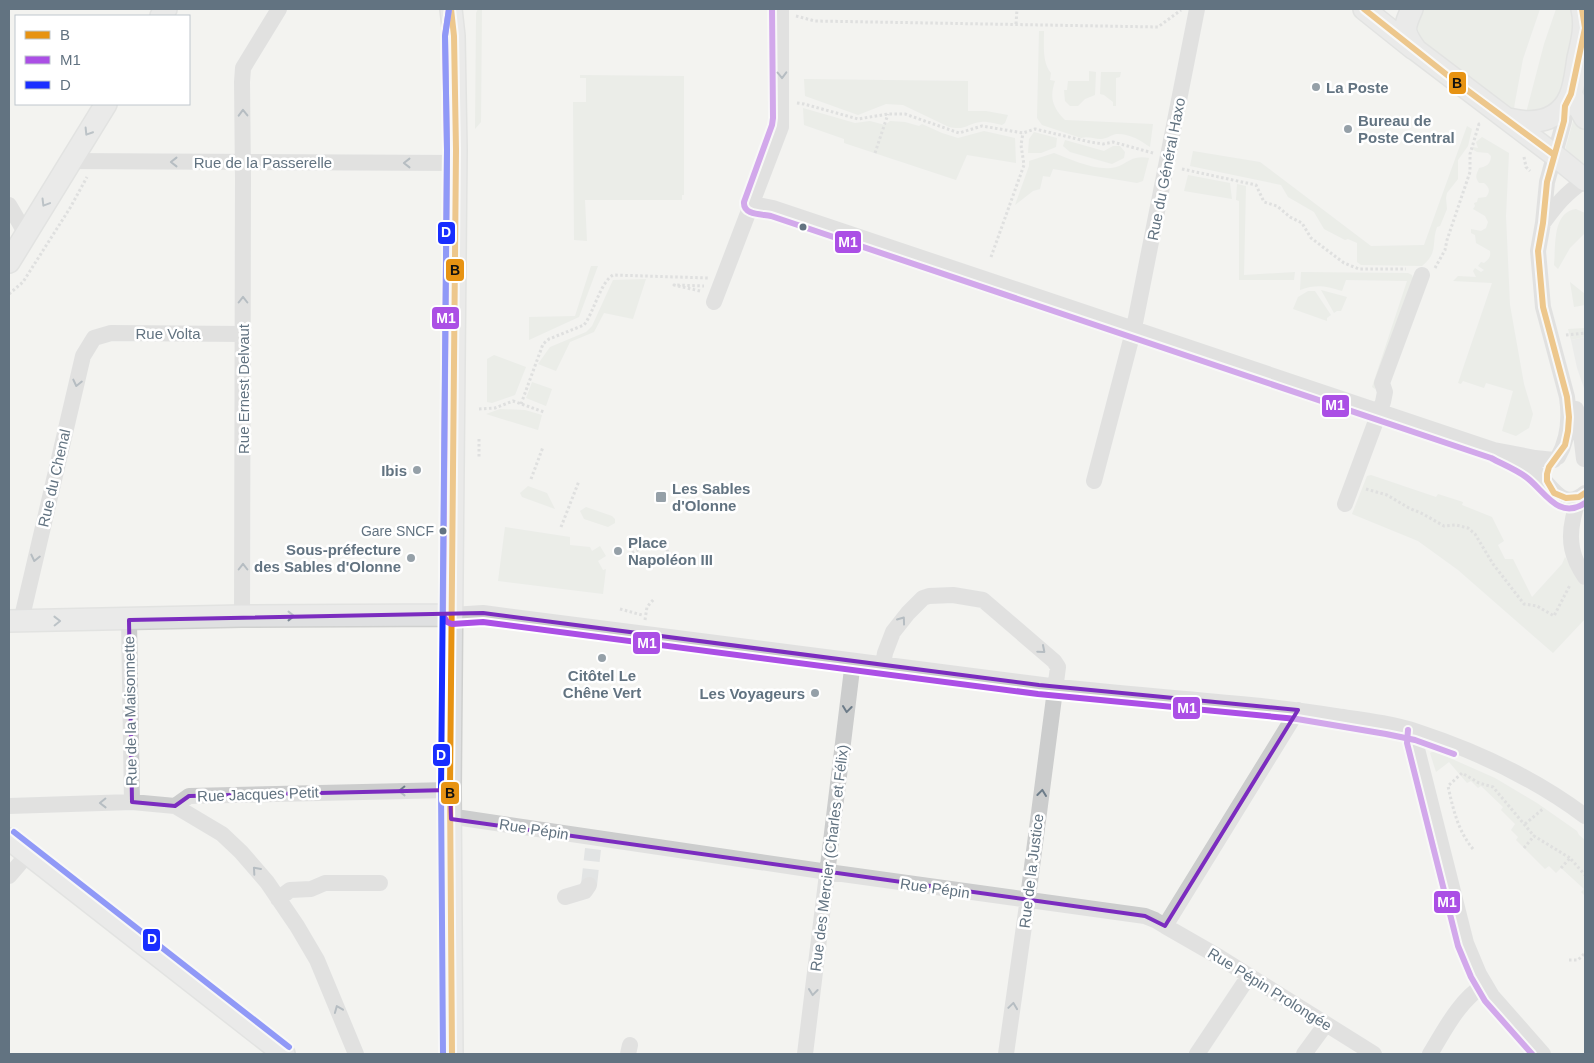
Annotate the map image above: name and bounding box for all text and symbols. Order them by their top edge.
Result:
legend [15,15,190,105]
text: B [60,26,70,43]
text: M1 [60,51,81,68]
one-way arrow [776,71,787,79]
line badge: B [1448,71,1467,95]
text: B [1452,75,1462,91]
text: D [60,76,71,93]
place label: La Poste [1326,79,1389,96]
marker: La Poste [1310,81,1322,93]
street label: Rue du Général Haxo [1144,96,1188,242]
one-way arrow [237,109,248,117]
place label: Bureau de Poste Central [1358,112,1455,146]
marker: Bureau de Poste Central [1342,123,1354,135]
one-way arrow [85,127,95,136]
street label: Rue de la Passerelle [194,154,332,171]
one-way arrow [170,157,178,167]
one-way arrow [402,158,410,168]
one-way arrow [41,197,51,206]
line badge: D [437,221,456,245]
unlabelled marker [798,222,808,232]
text: D [441,224,451,240]
line badge: M1 [834,230,862,254]
text: M1 [838,234,858,250]
line badge: B [445,258,465,282]
text: B [450,262,460,278]
one-way arrow [238,296,248,304]
line badge: M1 [431,306,460,330]
text: M1 [436,310,456,326]
street label: Rue Ernest Delvaut [235,323,252,454]
street label: Rue Volta [135,325,201,342]
one-way arrow [72,379,83,388]
line badge: M1 [1321,394,1350,418]
text: M1 [1325,397,1345,413]
street label: Rue du Chenal [34,427,74,529]
place label: Ibis [381,462,407,479]
marker: Ibis [411,464,423,476]
place label: Les Sables d'Olonne [672,480,750,514]
marker: Les Sables d'Olonne [654,490,668,504]
place label: Gare SNCF [361,523,434,539]
marker: Gare SNCF [438,526,448,536]
place label: Place Napoléon III [628,534,713,568]
place label: Sous-préfecture des Sables d'Olonne [254,541,401,575]
marker: Place Napoléon III [612,545,624,557]
marker: Sous-préfecture des Sables d'Olonne [405,552,417,564]
one-way arrow [30,554,41,563]
one-way arrow [238,563,248,571]
one-way arrow [288,611,295,621]
one-way arrow [54,615,62,626]
one-way arrow [896,617,905,626]
line badge: M1 [632,631,661,655]
text: M1 [637,635,657,651]
street label: Rue de la Maisonnette [120,636,140,786]
one-way arrow [1036,644,1045,653]
marker: Citôtel Le Chêne Vert [596,652,608,664]
place label: Citôtel Le Chêne Vert [563,667,641,701]
place label: Les Voyageurs [699,685,805,702]
marker: Les Voyageurs [809,687,821,699]
line badge: M1 [1172,696,1201,720]
text: M1 [1177,700,1197,716]
one-way arrow [842,705,853,713]
line badge: D [432,743,451,767]
street label: Rue des Mercier (Charles et Félix) [807,744,851,972]
text: D [436,747,446,763]
line badge: B [440,781,460,805]
street label: Rue Jacques Petit [197,783,320,805]
text: B [445,785,455,801]
one-way arrow [397,786,405,796]
one-way arrow [1036,789,1047,797]
one-way arrow [99,798,106,808]
street label: Rue de la Justice [1016,813,1046,929]
street label: Rue Pépin [498,815,570,843]
one-way arrow [253,866,262,875]
street label: Rue Pépin [899,875,971,901]
line badge: M1 [1433,890,1461,914]
text: M1 [1437,894,1457,910]
line badge: D [142,928,161,952]
text: D [147,931,157,947]
street label: Rue Pépin Prolongée [1205,944,1335,1034]
one-way arrow [808,988,819,996]
one-way arrow [1007,1002,1018,1010]
one-way arrow [334,1005,344,1014]

